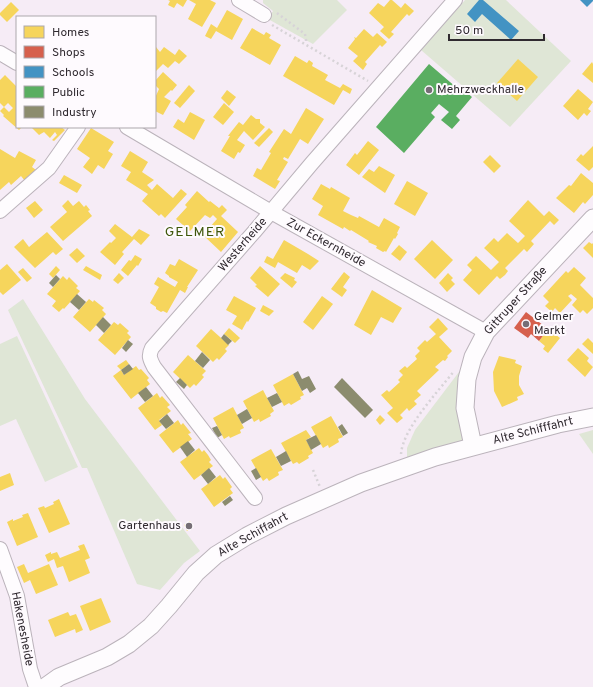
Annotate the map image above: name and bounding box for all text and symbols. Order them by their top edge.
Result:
legend [16,16,156,128]
scale bar [449,16,544,42]
text: 50 m [455,23,483,39]
text: Homes [52,25,89,41]
text: Shops [52,45,85,61]
text: Schools [52,65,94,81]
place label: Mehrzweckhalle [437,82,524,98]
text: Public [52,85,85,101]
marker: Mehrzweckhalle [424,85,434,95]
text: Industry [52,105,97,121]
street label: Westerheide [215,214,271,276]
street label: Zur Eckernheide [283,215,369,271]
district label: GELMER [165,224,225,241]
street label: Gittruper Straße [481,263,551,339]
place label: Gelmer Markt [534,309,574,339]
marker: Gelmer Markt [521,319,531,329]
street label: Alte Schifffahrt [491,413,575,449]
street label: Alte Schiffahrt [215,509,291,561]
place label: Gartenhaus [118,518,181,534]
marker: Gartenhaus [184,521,194,531]
street label: Hakenesheide [7,590,37,668]

